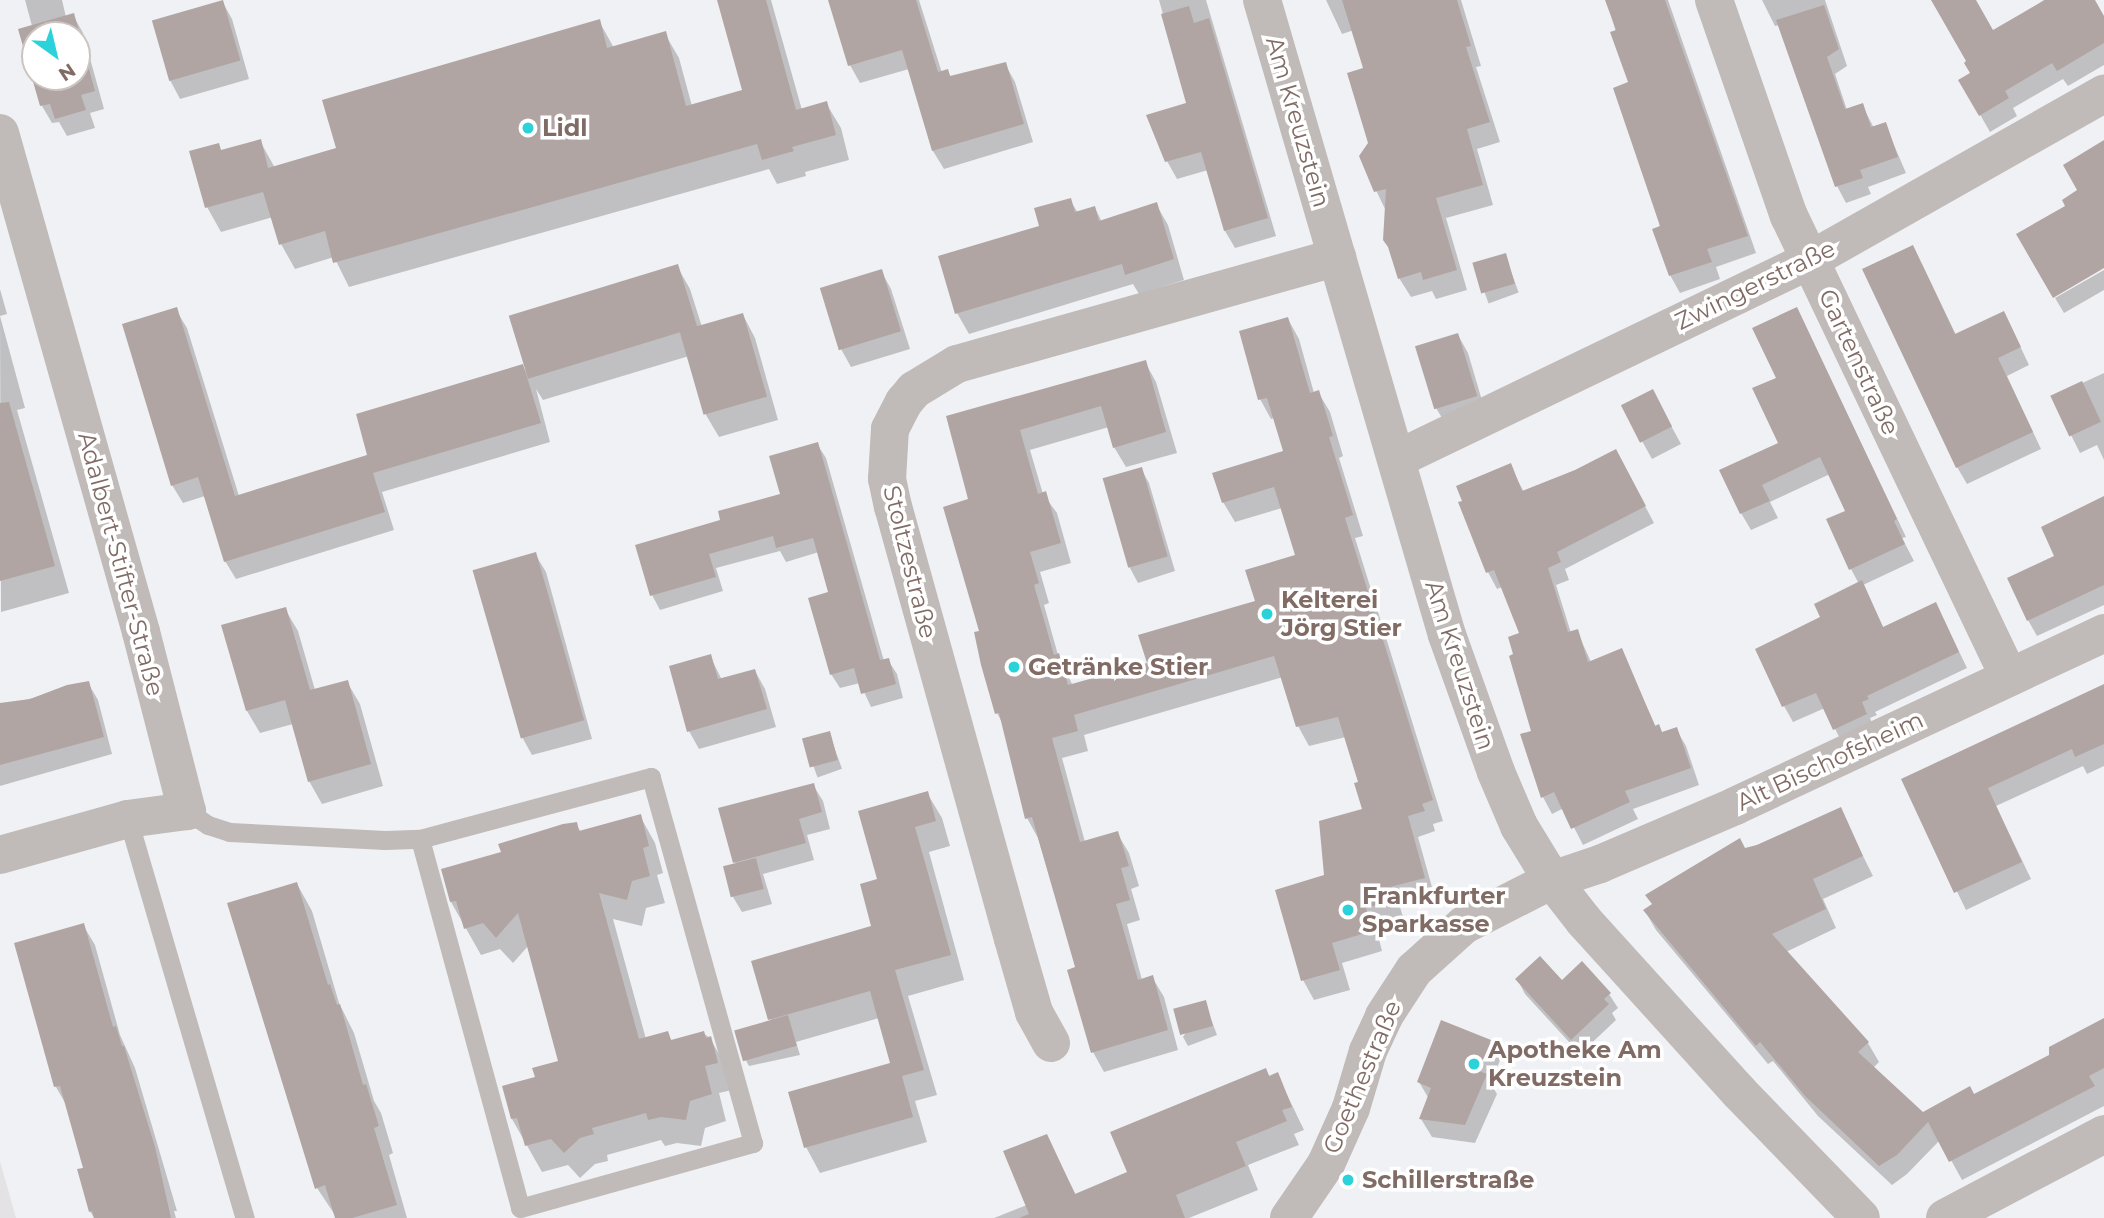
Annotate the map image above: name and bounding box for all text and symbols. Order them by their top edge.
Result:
north arrow [21,21,91,91]
street label: Am Kreuzstein [1260,33,1336,211]
text: N [54,58,80,86]
place label: Lidl [542,114,588,142]
marker: Lidl [520,120,536,136]
street label: Zwingerstraße [1670,234,1840,336]
street label: Gartenstraße [1813,285,1905,439]
street label: Adalbert-Stifter-Straße [72,429,170,699]
street label: Stoltzestraße [877,483,943,641]
street label: Am Kreuzstein [1419,577,1501,753]
place label: Kelterei Jörg Stier [1281,586,1402,642]
marker: Kelterei Jörg Stier [1259,606,1275,622]
place label: Getränke Stier [1028,653,1208,681]
marker: Getränke Stier [1006,659,1022,675]
street label: Alt Bischofsheim [1732,705,1928,817]
place label: Frankfurter Sparkasse [1362,882,1506,938]
marker: Frankfurter Sparkasse [1340,902,1356,918]
street label: Goethestraße [1317,996,1407,1158]
place label: Apotheke Am Kreuzstein [1488,1036,1662,1092]
marker: Apotheke Am Kreuzstein [1466,1056,1482,1072]
place label: Schillerstraße [1362,1166,1534,1194]
marker: Schillerstraße [1340,1172,1356,1188]

